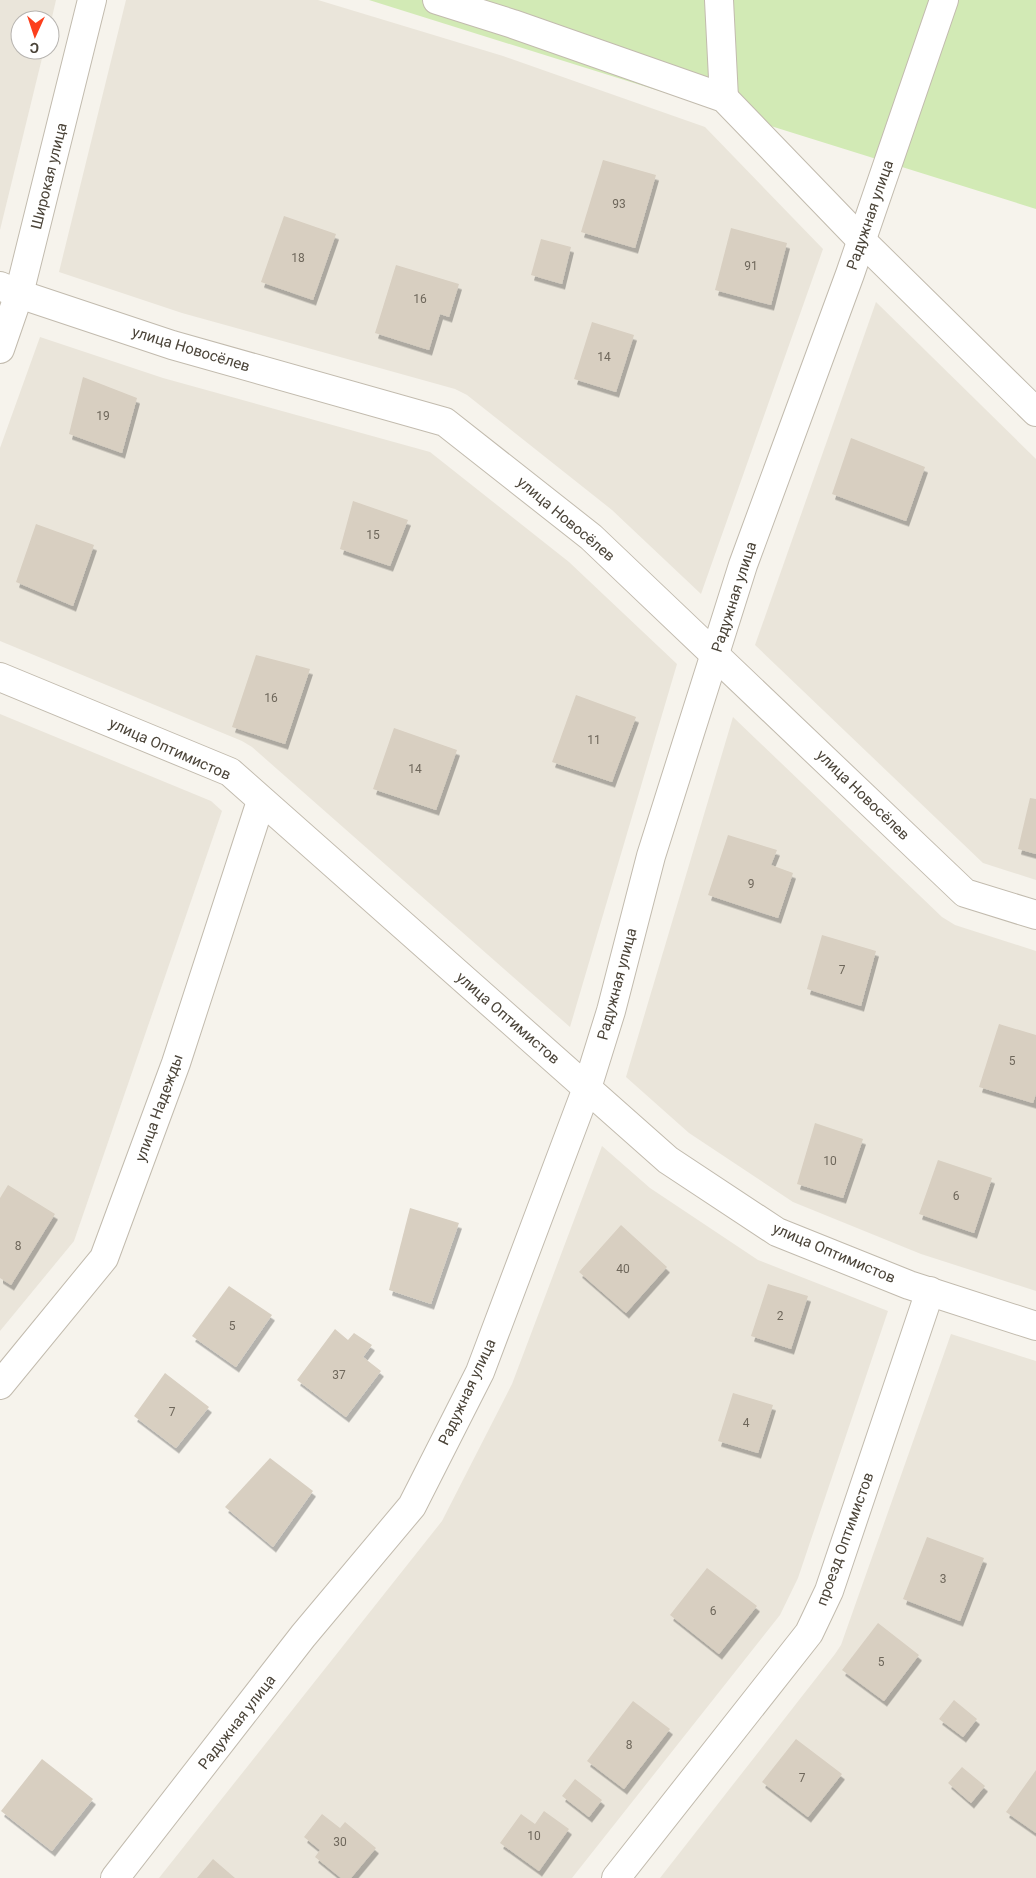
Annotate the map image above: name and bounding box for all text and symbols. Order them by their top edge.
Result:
north arrow [10,10,60,60]
text: С [29,40,39,56]
street label: Широкая улица [27,121,71,231]
street label: Радужная улица [843,158,897,272]
house number: 93 [612,197,626,211]
house number: 18 [291,251,305,265]
house number: 91 [744,259,758,273]
house number: 16 [413,292,427,306]
street label: улица Новосёлев [130,323,252,375]
house number: 14 [597,350,611,364]
house number: 19 [96,409,110,423]
street label: улица Новосёлев [513,473,619,565]
house number: 15 [366,528,380,542]
street label: Радужная улица [708,539,760,655]
house number: 16 [264,691,278,705]
street label: улица Оптимистов [106,714,234,784]
house number: 11 [587,733,601,747]
street label: улица Новосёлев [813,746,913,844]
house number: 14 [408,762,422,776]
house number: 9 [748,877,754,891]
street label: Радужная улица [593,926,641,1042]
house number: 7 [839,963,846,977]
street label: улица Оптимистов [453,968,563,1068]
street label: улица Надежды [131,1052,187,1164]
house number: 5 [1009,1054,1016,1068]
house number: 10 [823,1154,837,1168]
house number: 6 [953,1189,960,1203]
street label: улица Оптимистов [770,1219,898,1287]
house number: 8 [15,1239,22,1253]
house number: 40 [616,1262,630,1276]
house number: 2 [777,1309,784,1323]
house number: 5 [229,1319,236,1333]
street label: Радужная улица [435,1336,499,1448]
house number: 37 [332,1368,346,1382]
house number: 7 [169,1405,176,1419]
house number: 4 [743,1416,750,1430]
street label: проезд Оптимистов [813,1470,877,1608]
house number: 3 [940,1572,946,1586]
house number: 6 [710,1604,717,1618]
house number: 5 [878,1655,885,1669]
street label: Радужная улица [194,1671,280,1773]
house number: 8 [626,1738,633,1752]
house number: 7 [799,1771,806,1785]
house number: 10 [527,1829,541,1843]
house number: 30 [333,1835,347,1849]

